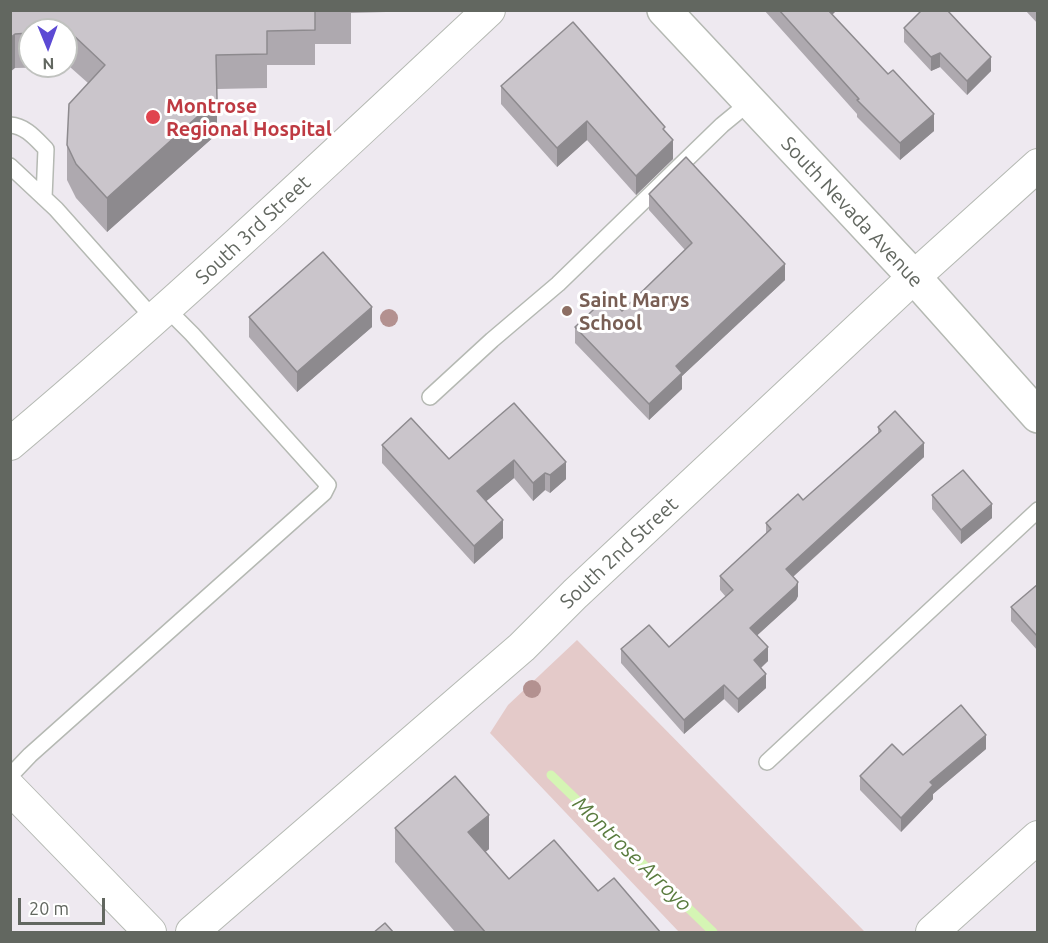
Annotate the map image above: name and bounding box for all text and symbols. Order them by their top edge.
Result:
north arrow [18,18,78,78]
text: N [42,55,54,73]
place label: Montrose Regional Hospital [166,94,332,141]
marker: Montrose Regional Hospital [144,108,162,126]
street label: South Nevada Avenue [776,132,928,292]
street label: South 3rd Street [191,171,315,289]
place label: Saint Marys School [579,288,690,335]
marker: Saint Marys School [560,304,574,318]
street label: South 2nd Street [555,492,683,614]
water label: Montrose Arroyo [568,791,696,917]
scale bar [21,886,108,924]
text: 20 m [29,898,69,918]

